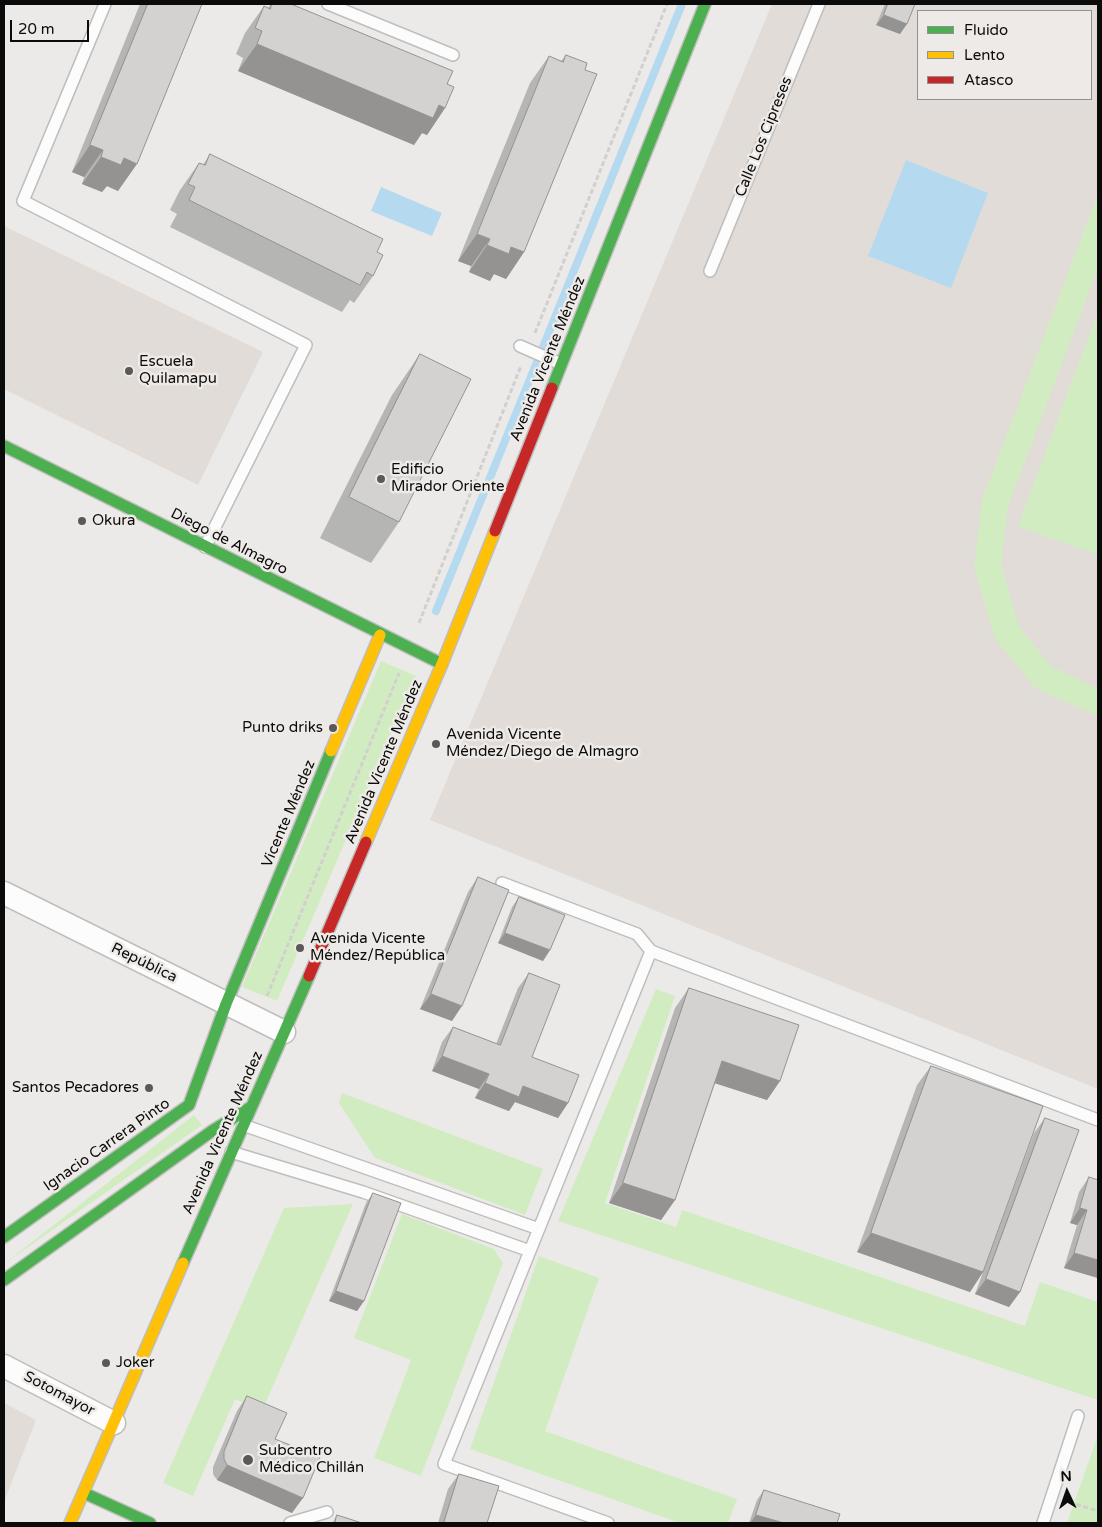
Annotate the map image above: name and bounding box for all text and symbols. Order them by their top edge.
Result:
scale bar [12,10,91,42]
legend [917,10,1092,100]
text: 20 m [18,20,55,38]
text: Fluido [964,21,1008,39]
text: Lento [964,46,1005,64]
text: Atasco [964,71,1013,89]
street label: Calle Los Cipreses [732,74,796,200]
street label: Avenida Vicente Méndez [507,274,589,444]
place label: Escuela Quilamapu [139,353,217,388]
marker: Escuela Quilamapu [123,365,135,377]
place label: Edificio Mirador Oriente [391,461,505,496]
marker: Edificio Mirador Oriente [375,473,387,485]
street label: Diego de Almagro [168,505,290,579]
place label: Okura [92,512,136,530]
marker: Okura [76,515,88,527]
street label: Avenida Vicente Méndez [341,677,427,847]
place label: Punto driks [242,719,323,737]
marker: Punto driks [327,722,339,734]
place label: Avenida Vicente Méndez/Diego de Almagro [446,726,639,761]
marker: Avenida Vicente Méndez/Diego de Almagro [430,738,442,750]
street label: Vicente Méndez [258,758,320,870]
place label: Avenida Vicente Méndez/República [310,930,445,965]
street label: República [108,939,180,987]
marker: Avenida Vicente Méndez/República [294,942,306,954]
street label: Avenida Vicente Méndez [179,1049,267,1217]
place label: Santos Pecadores [12,1079,139,1097]
marker: Santos Pecadores [143,1082,155,1094]
street label: Ignacio Carrera Pinto [40,1095,174,1195]
place label: Joker [116,1354,154,1372]
marker: Joker [100,1357,112,1369]
street label: Sotomayor [20,1368,98,1420]
place label: Subcentro Médico Chillán [259,1442,364,1477]
marker: Subcentro Médico Chillán [241,1453,255,1467]
north arrow [1042,1467,1092,1517]
text: N [1060,1468,1072,1485]

